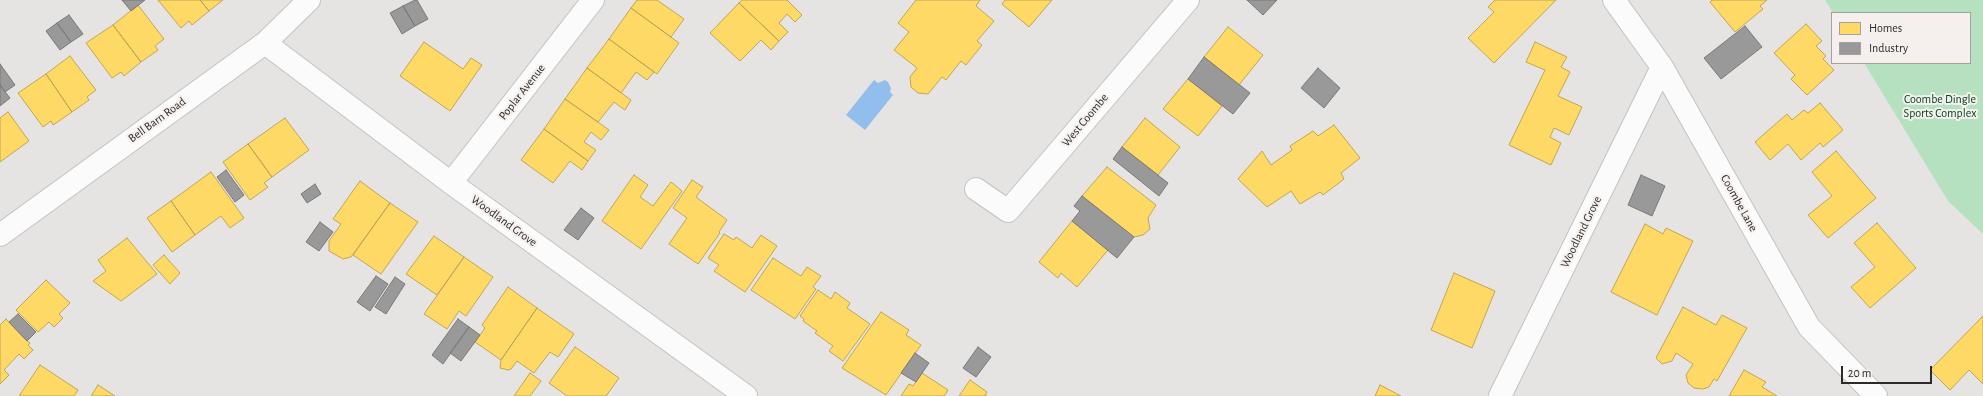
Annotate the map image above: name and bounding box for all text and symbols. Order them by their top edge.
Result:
legend [1831,12,1971,64]
text: Homes [1869,22,1902,34]
text: Industry [1869,42,1908,54]
street label: Poplar Avenue [496,61,548,123]
street label: West Coombe [1059,91,1111,149]
park label: Coombe Dingle Sports Complex [1904,92,1976,120]
street label: Bell Barn Road [125,94,189,146]
street label: Coombe Lane [1717,172,1761,234]
street label: Woodland Grove [468,192,540,250]
street label: Woodland Grove [1557,194,1605,270]
scale bar [1843,358,1934,384]
text: 20 m [1848,367,1871,379]

